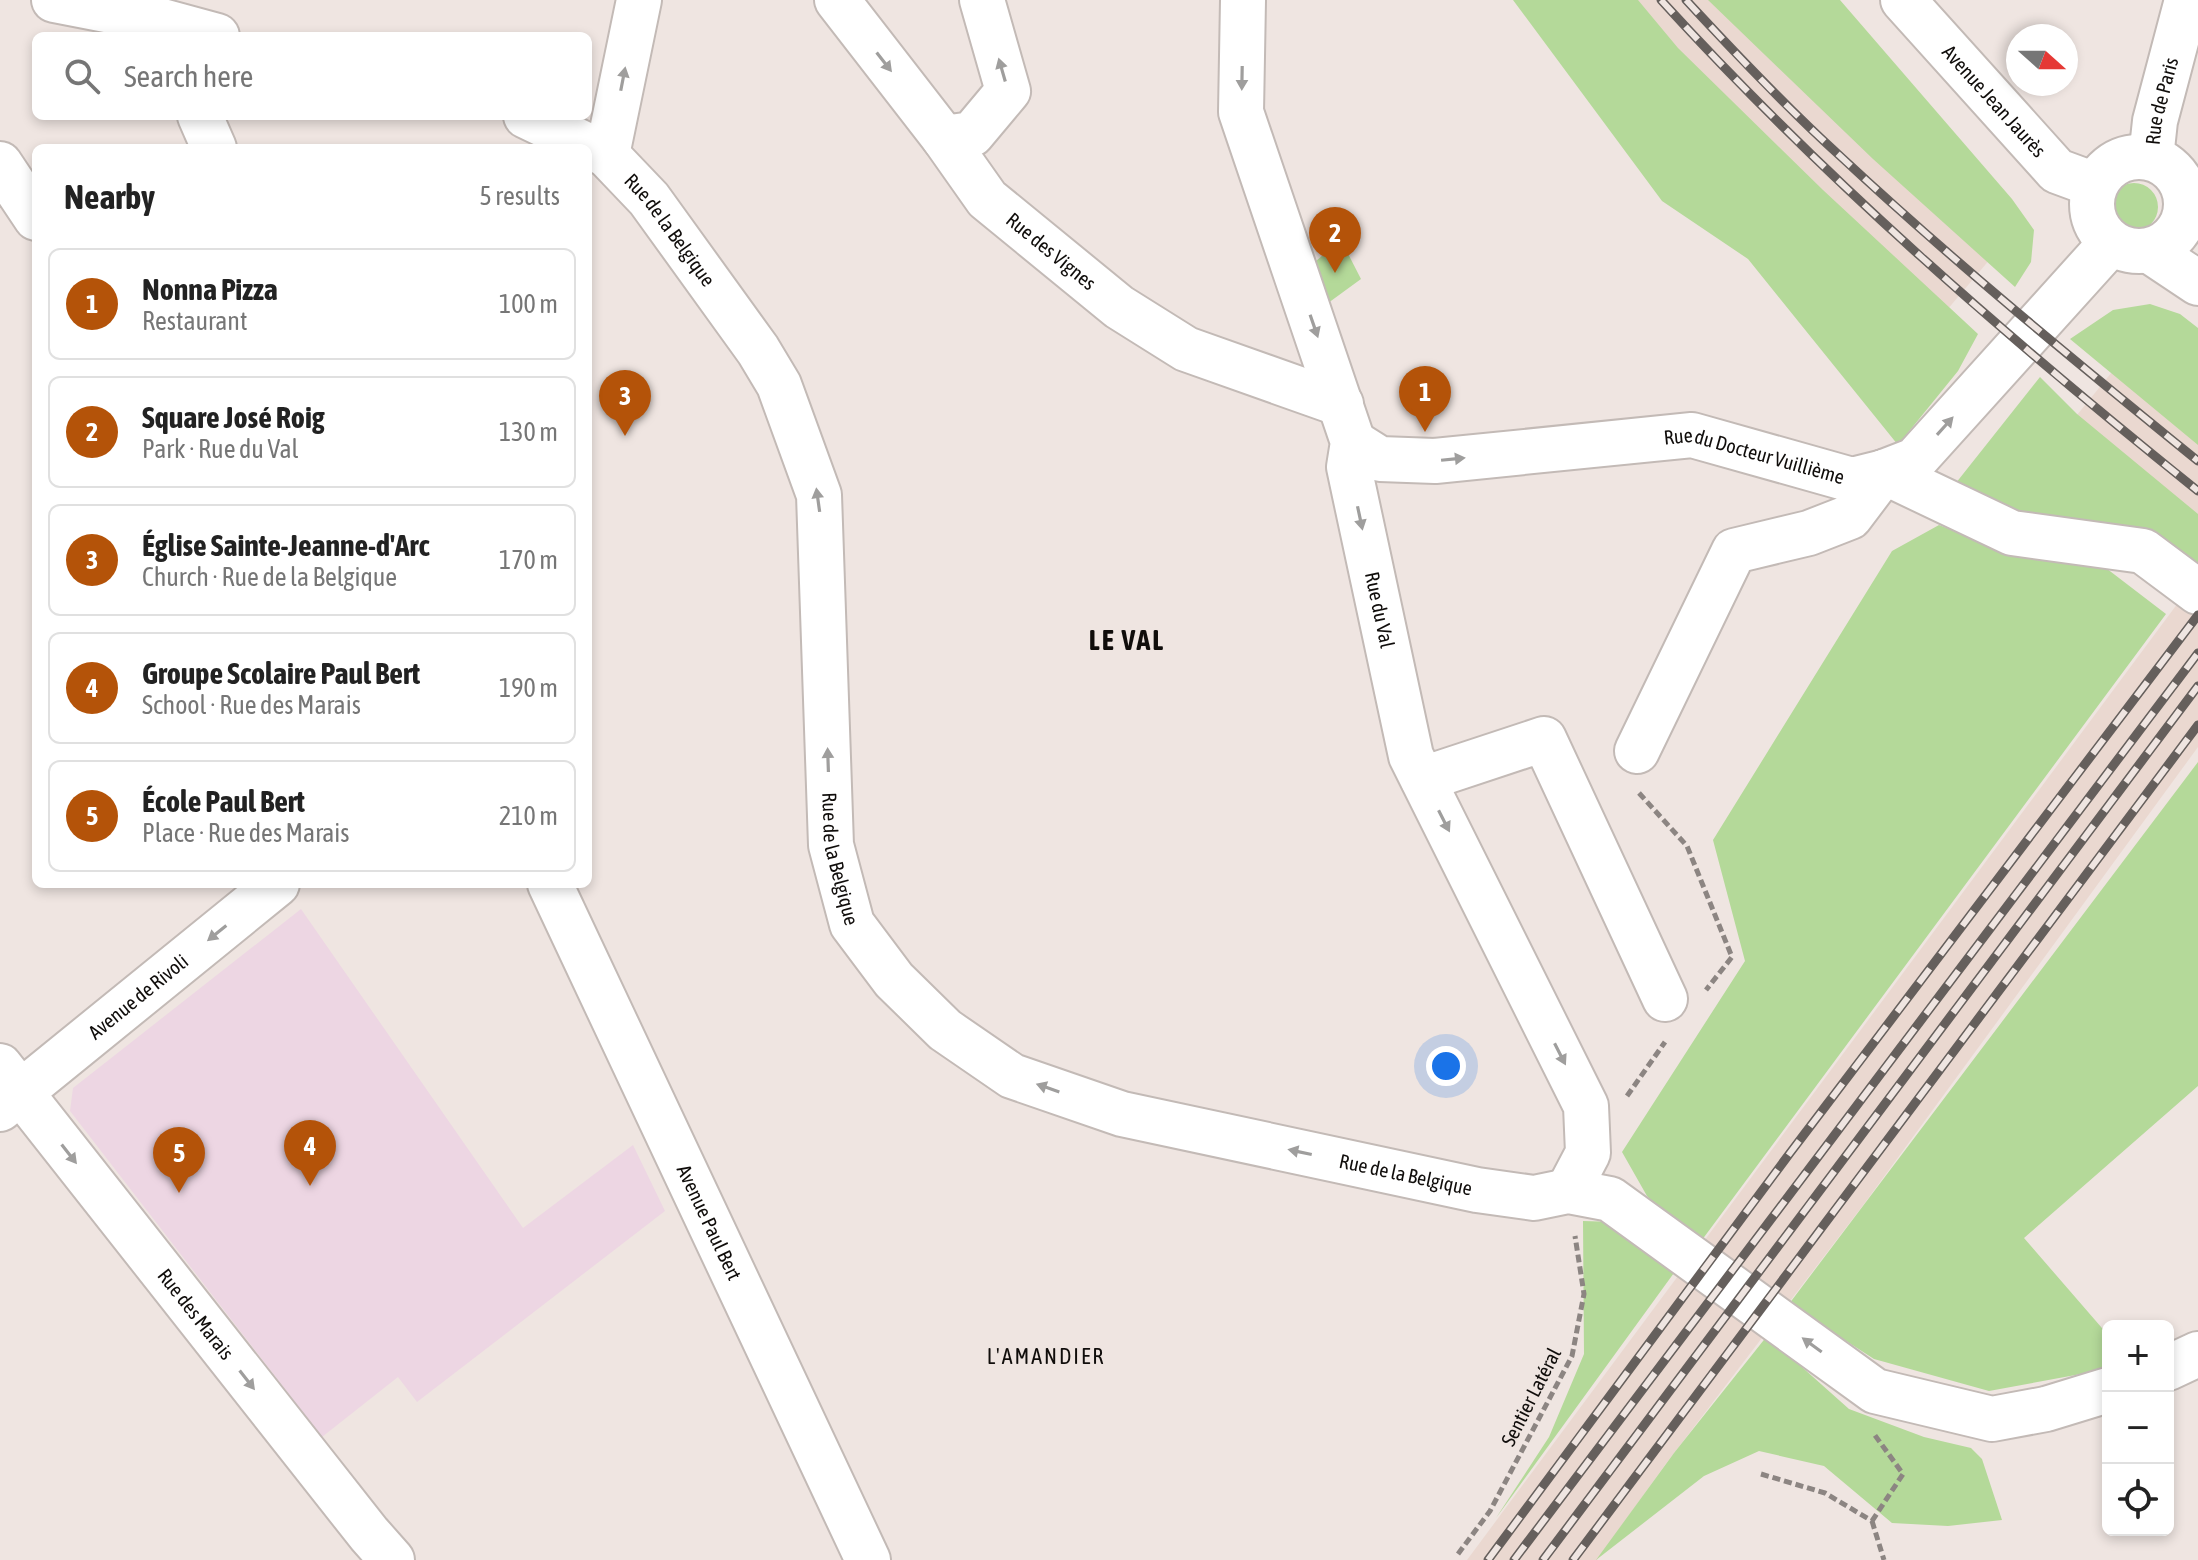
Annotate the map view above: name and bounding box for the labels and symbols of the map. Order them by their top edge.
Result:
north arrow [2006,24,2078,96]
street label: Avenue Jean Jaurès [1938,40,2051,162]
one-way arrow [876,52,892,72]
street label: Rue de Paris [2141,55,2182,146]
one-way arrow [995,57,1007,82]
one-way arrow [617,66,630,91]
one-way arrow [1236,66,1248,91]
street label: Rue de la Belgique [620,169,720,290]
pin: 2 [1309,207,1361,273]
street label: Rue des Vignes [1002,208,1101,294]
one-way arrow [1309,314,1321,338]
pin: 1 [1399,366,1451,432]
pin: 3 [599,370,651,436]
one-way arrow [1936,417,1953,437]
street label: Rue du Docteur Vuillième [1663,423,1847,488]
one-way arrow [1441,453,1466,466]
one-way arrow [811,487,824,512]
one-way arrow [1354,506,1367,531]
street label: Rue du Val [1361,570,1400,651]
district label: LE VAL [1089,624,1165,656]
one-way arrow [821,747,834,772]
street label: Rue de la Belgique [818,792,864,928]
one-way arrow [1437,810,1450,833]
one-way arrow [207,924,227,941]
street label: Avenue de Rivoli [83,949,192,1044]
one-way arrow [1553,1042,1567,1065]
your location [1426,1046,1466,1086]
one-way arrow [1036,1082,1060,1094]
pin: 4 [284,1120,336,1186]
pin: 5 [153,1127,205,1193]
one-way arrow [61,1144,77,1164]
one-way arrow [1287,1145,1312,1158]
street label: Rue de la Belgique [1337,1149,1474,1200]
street label: Avenue Paul Bert [673,1161,747,1284]
street label: Rue des Marais [153,1264,239,1364]
one-way arrow [1801,1338,1822,1354]
district label: L'AMANDIER [987,1343,1105,1369]
street label: Sentier Latéral [1496,1343,1565,1450]
one-way arrow [239,1370,255,1390]

